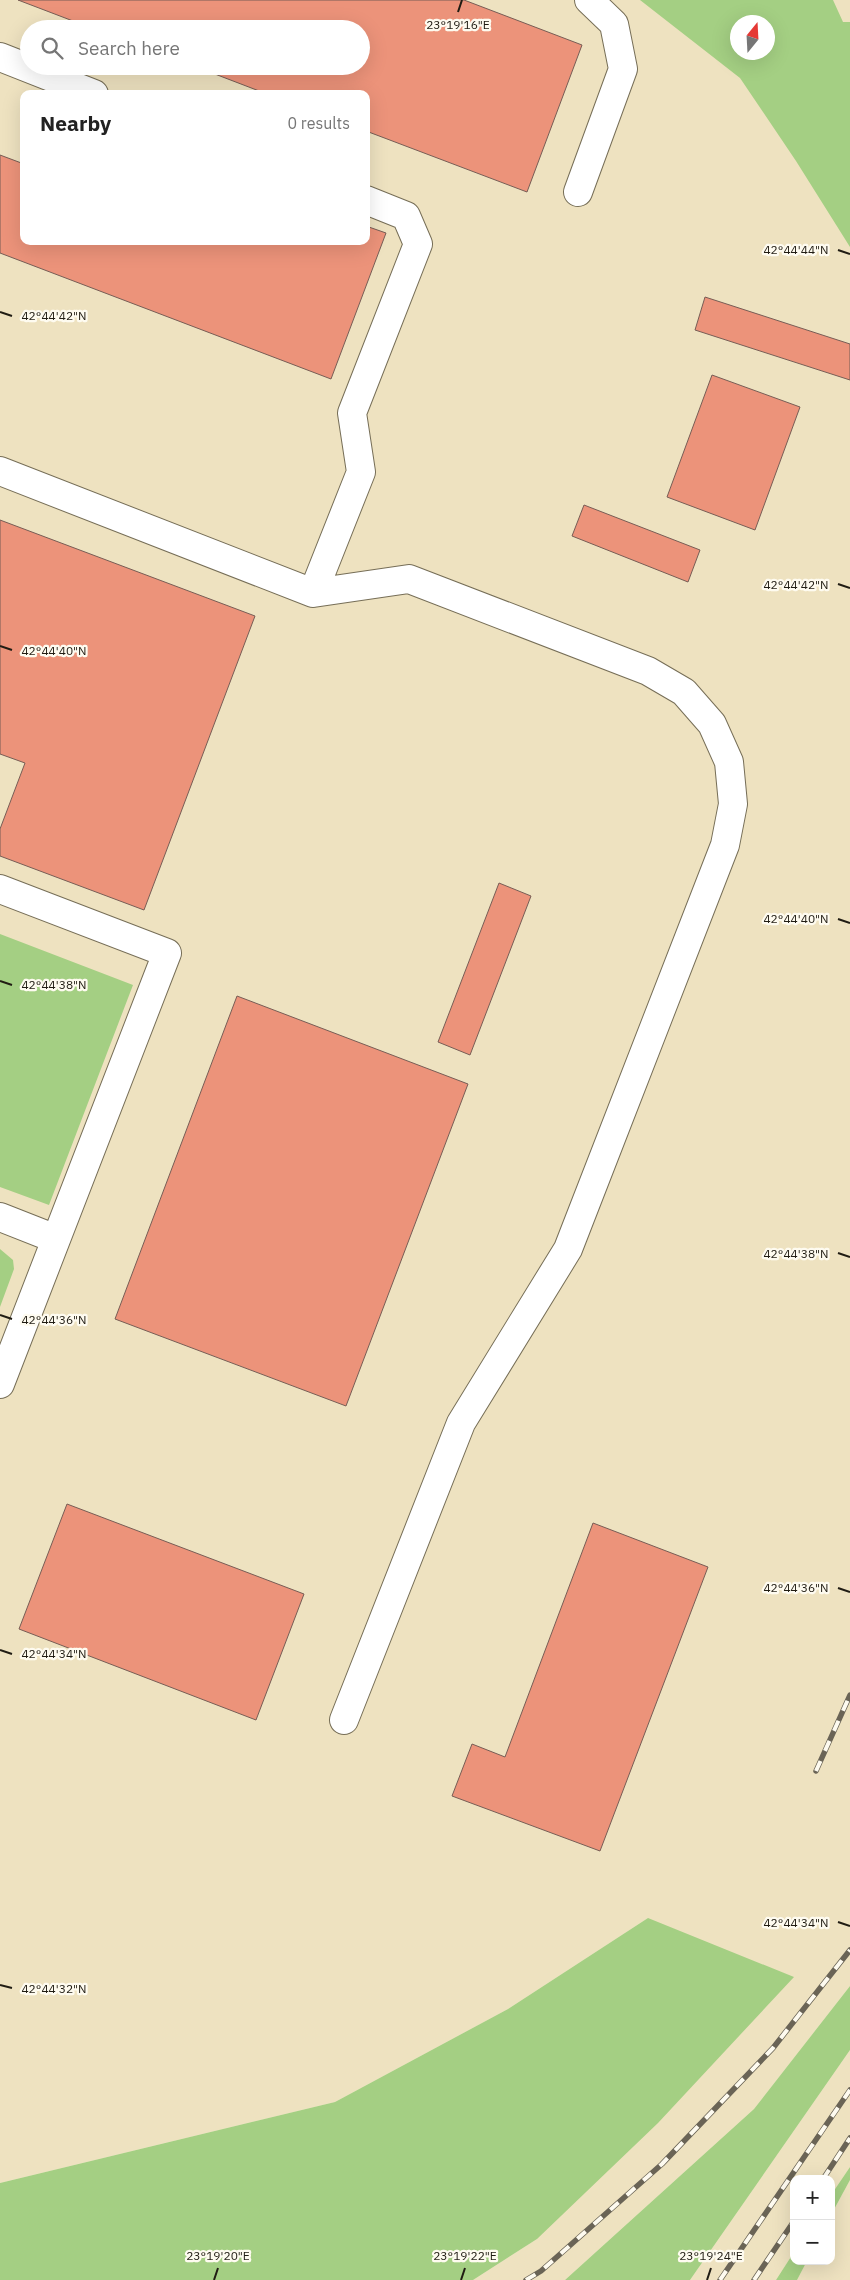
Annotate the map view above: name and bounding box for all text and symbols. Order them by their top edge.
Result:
north arrow [730,15,775,60]
text: 23°19'16"E [426,17,490,32]
search box [20,20,370,75]
icon: search [38,34,66,62]
text: Search here [78,36,180,60]
text: Nearby [40,109,111,137]
text: 0 results [287,113,350,133]
text: 42°44'44"N [763,242,829,257]
text: 42°44'42"N [21,308,87,323]
text: 42°44'42"N [763,577,829,592]
text: 42°44'40"N [21,643,87,658]
text: 42°44'40"N [763,911,829,926]
text: 42°44'38"N [21,977,87,992]
text: 42°44'38"N [763,1246,829,1261]
text: 42°44'36"N [21,1312,87,1327]
text: 42°44'36"N [763,1580,829,1595]
text: 42°44'34"N [21,1646,87,1661]
text: 42°44'34"N [763,1915,829,1930]
text: 42°44'32"N [21,1981,87,1996]
map controls [790,2175,835,2265]
button: + [790,2175,835,2220]
button: − [790,2220,835,2265]
text: 23°19'20"E [186,2248,250,2263]
text: 23°19'22"E [433,2248,497,2263]
text: 23°19'24"E [679,2248,743,2263]

